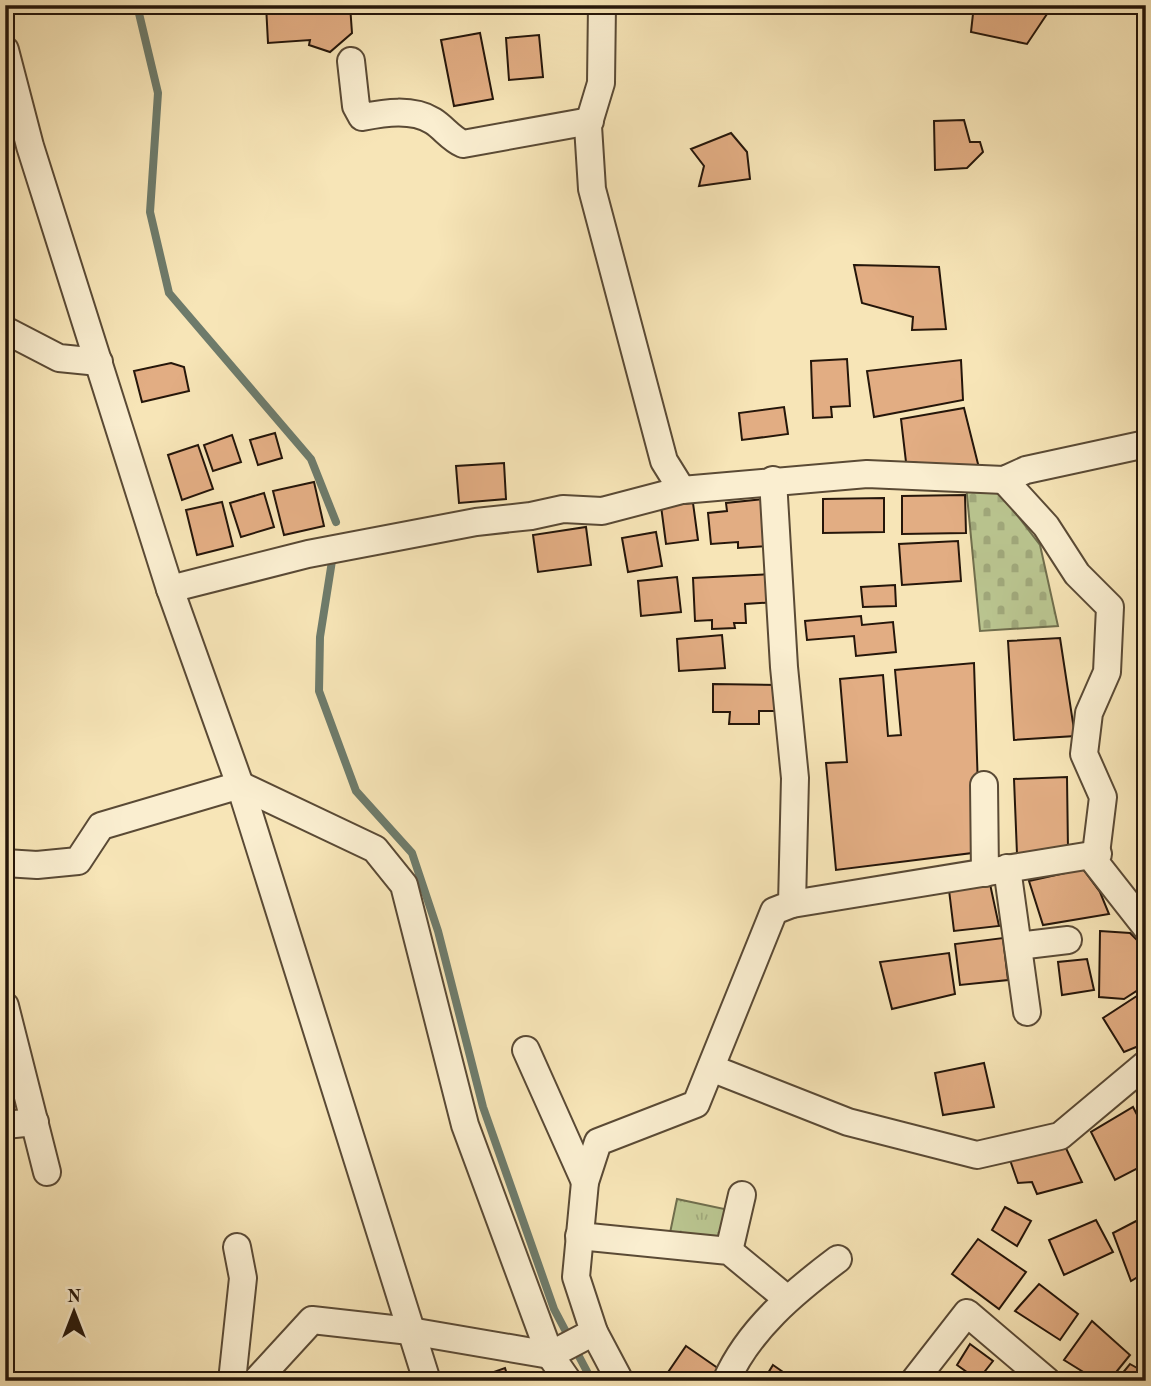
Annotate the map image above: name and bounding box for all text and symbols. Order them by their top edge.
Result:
north arrow [38,1278,108,1348]
text: N [67,1288,82,1307]

